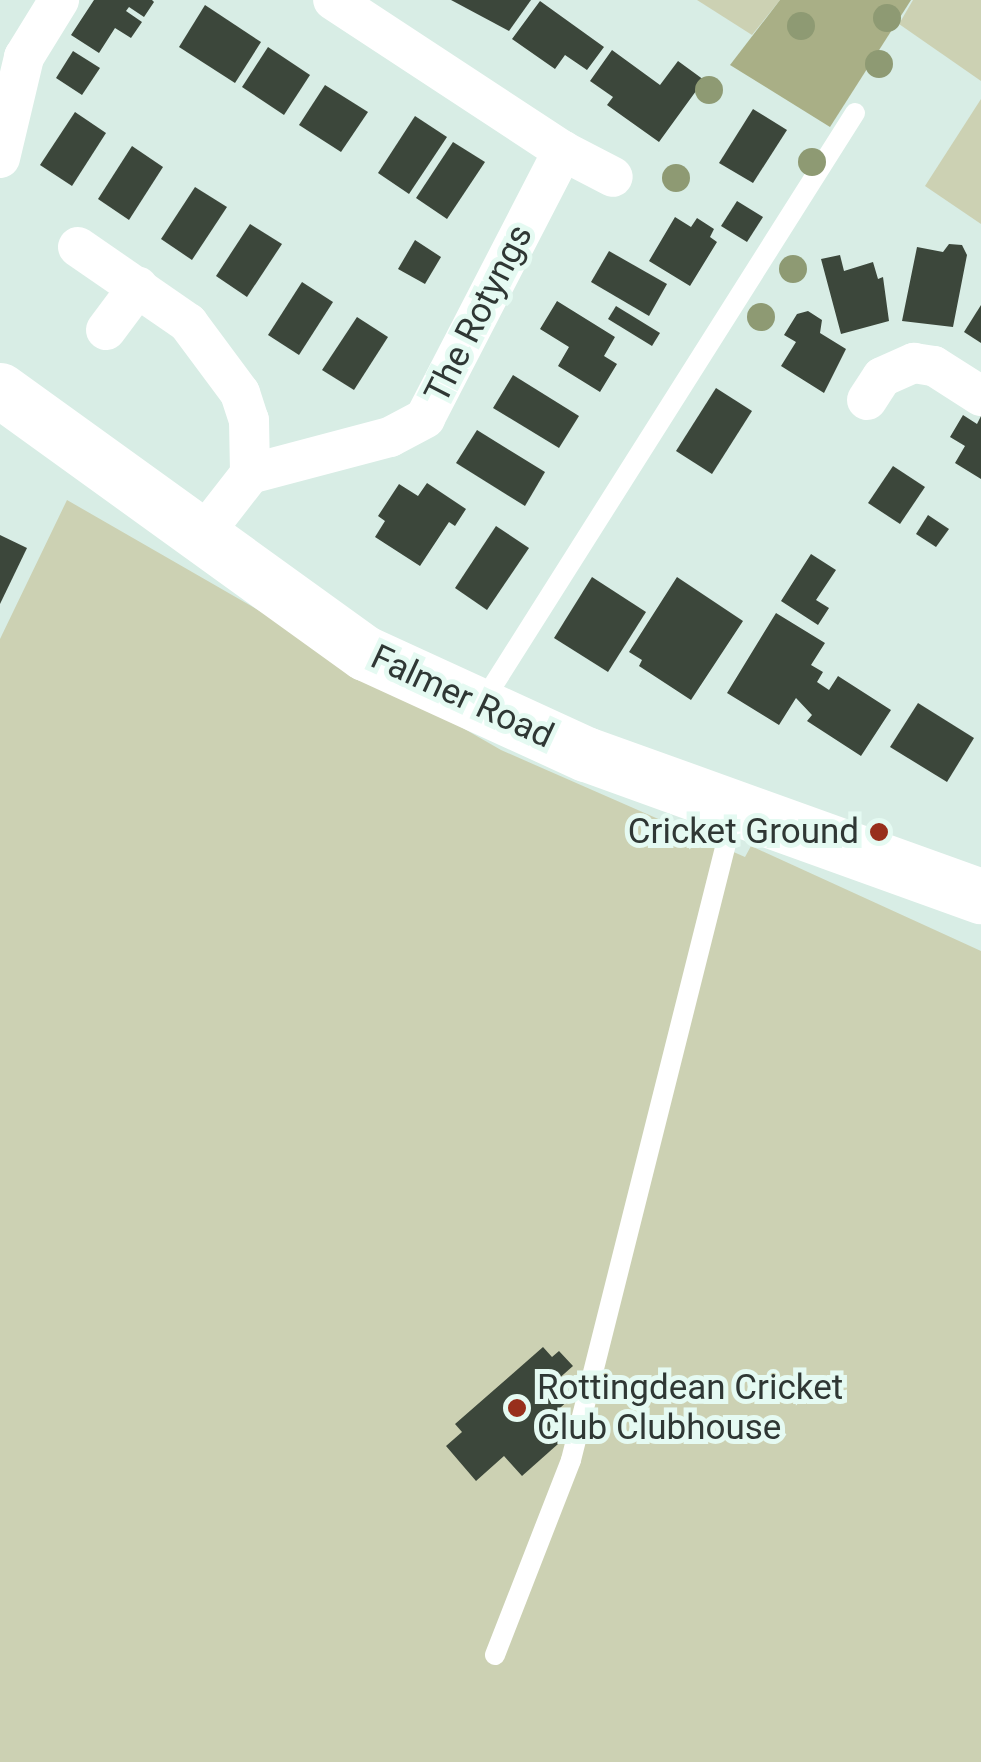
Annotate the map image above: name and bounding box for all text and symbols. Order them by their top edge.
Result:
street label: The Rotyngs [416,218,542,410]
street label: Falmer Road [364,636,560,758]
place label: Cricket Ground [628,811,859,853]
marker: Cricket Ground [868,821,890,843]
place label: Rottingdean Cricket Club Clubhouse [537,1367,843,1449]
marker: Rottingdean Cricket Club Clubhouse [506,1397,528,1419]

